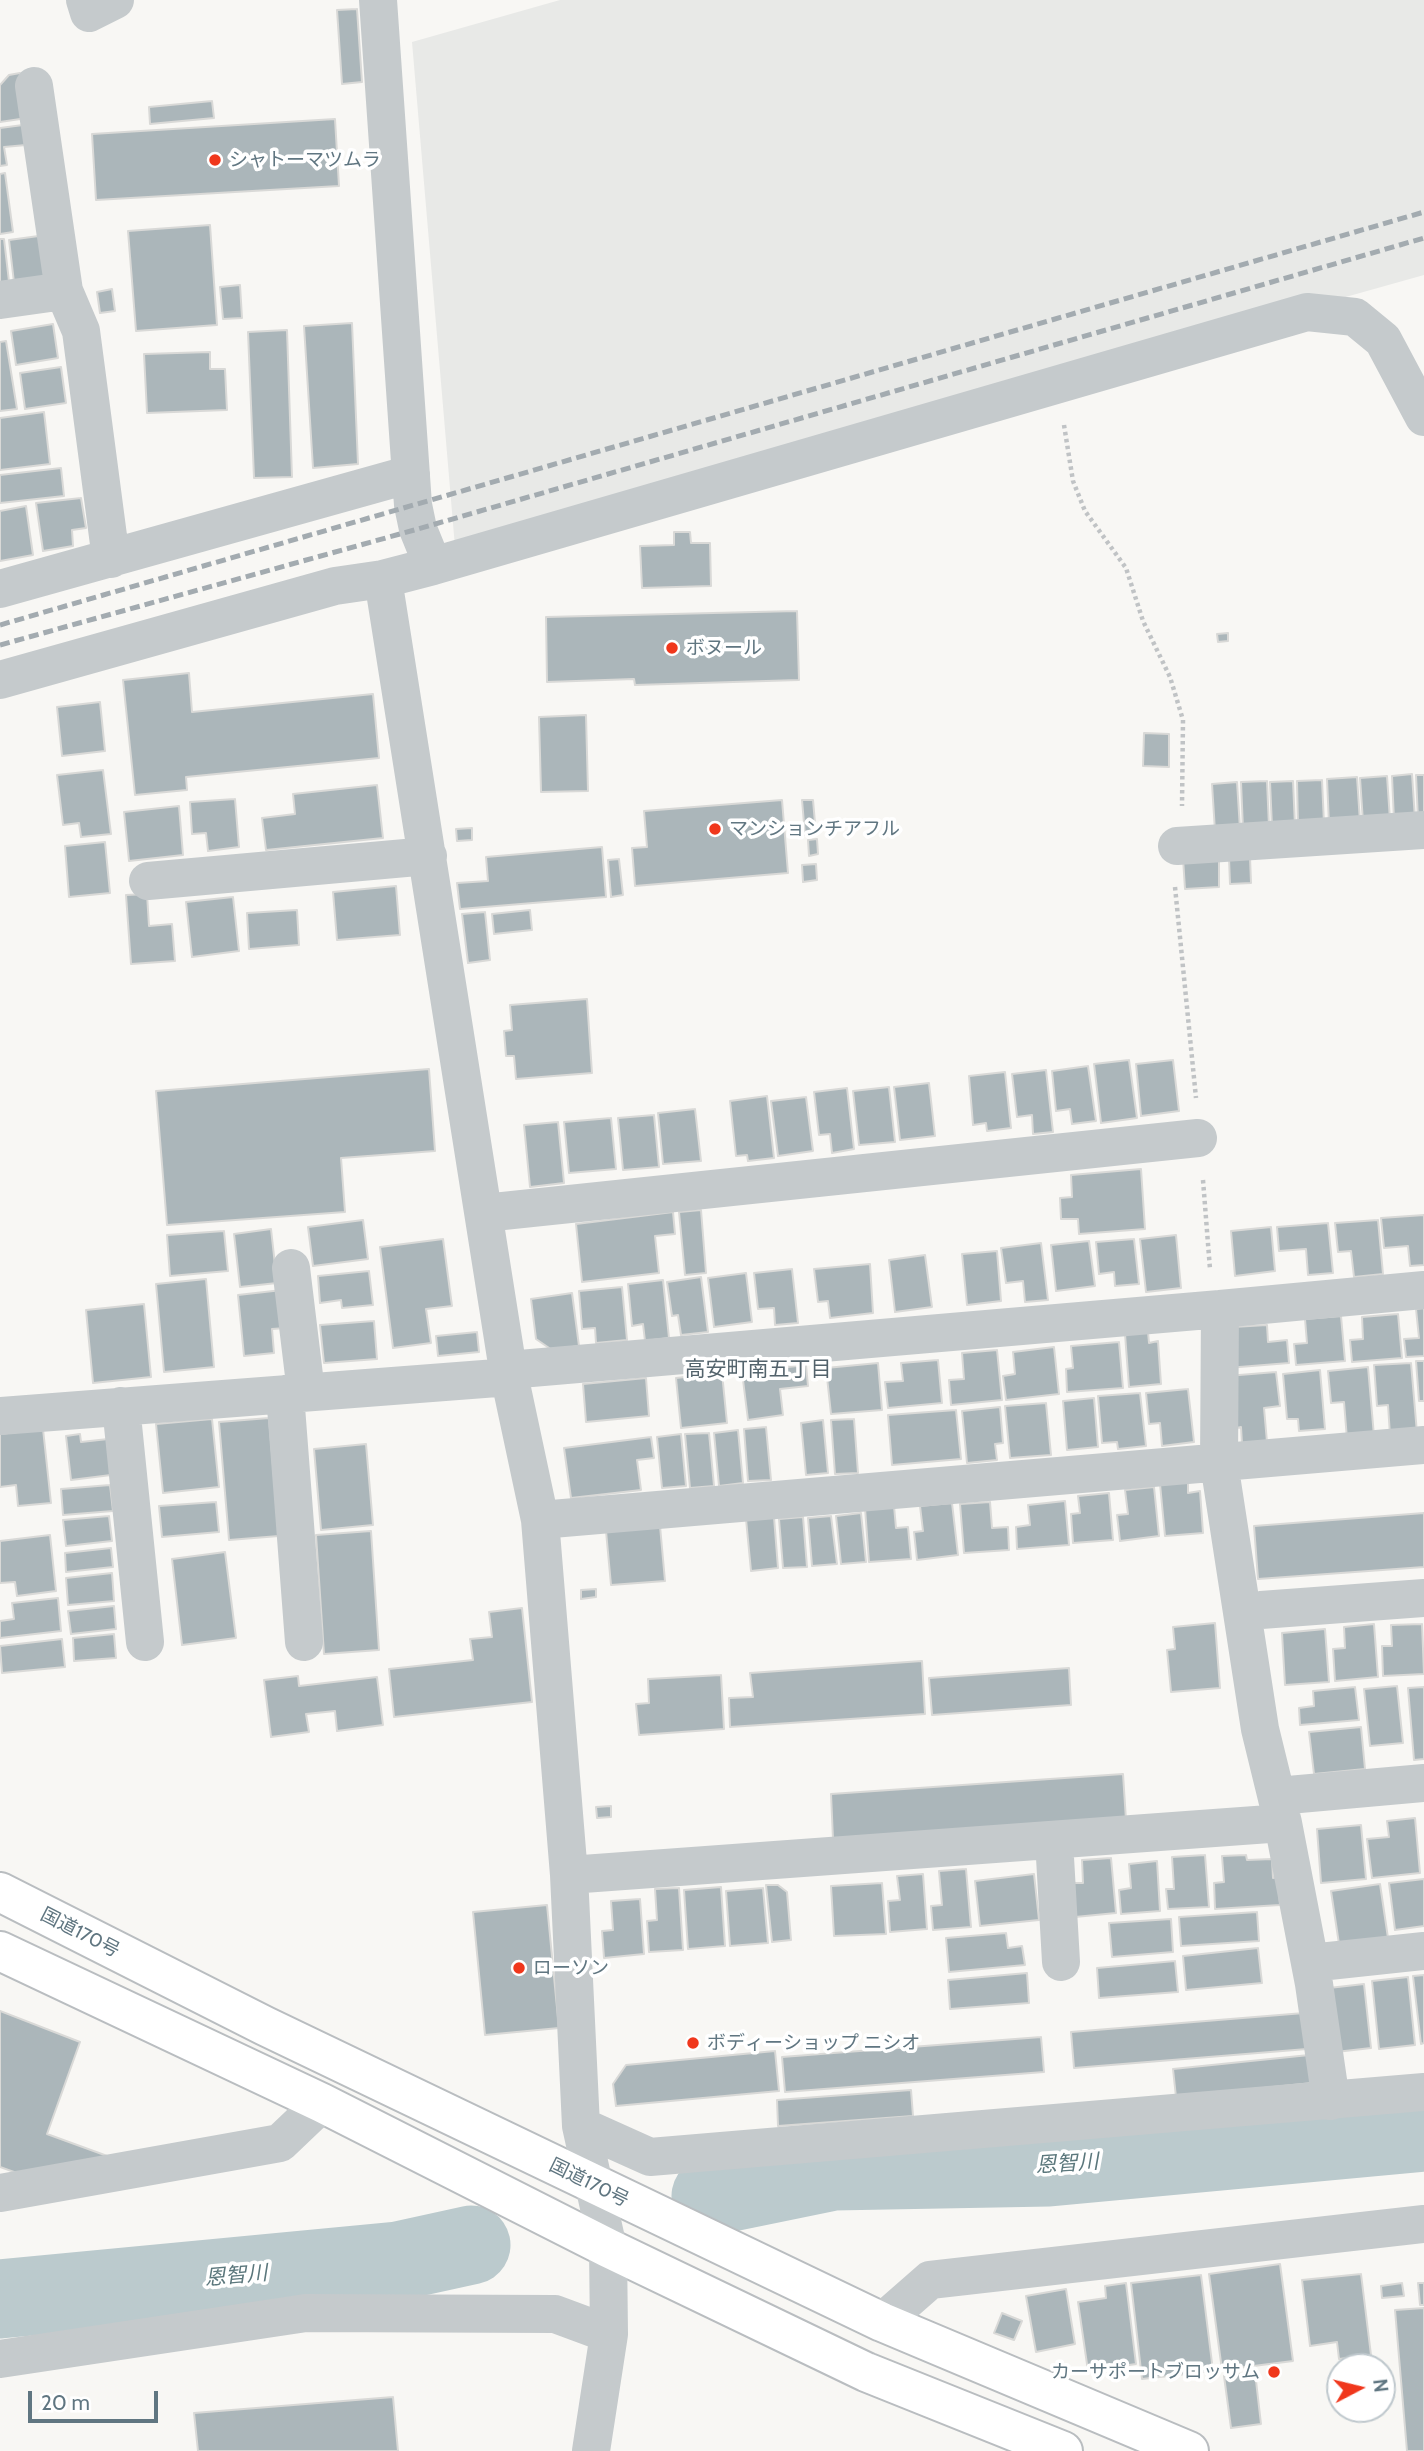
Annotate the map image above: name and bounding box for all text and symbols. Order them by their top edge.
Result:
place label: シャトーマツムラ [229,149,381,171]
marker: シャトーマツムラ [207,152,223,168]
place label: ボヌール [686,637,762,659]
marker: ボヌール [664,640,680,656]
place label: マンションチアフル [729,818,900,840]
marker: マンションチアフル [707,821,723,837]
district label: 高安町南五丁目 [685,1357,831,1383]
street label: 国道170号 [37,1903,123,1963]
place label: ローソン [533,1957,609,1979]
marker: ローソン [511,1960,527,1976]
place label: ボディーショップ ニシオ [707,2032,920,2054]
marker: ボディーショップ ニシオ [685,2035,701,2051]
water label: 恩智川 [1035,2149,1099,2179]
street label: 国道170号 [545,2154,633,2212]
water label: 恩智川 [204,2261,268,2291]
north arrow [1326,2353,1396,2423]
place label: カーサポートブロッサム [1051,2361,1260,2383]
marker: カーサポートブロッサム [1266,2364,1282,2380]
scale bar [32,2378,161,2422]
text: N [1368,2378,1393,2394]
text: 20 m [41,2390,90,2415]

